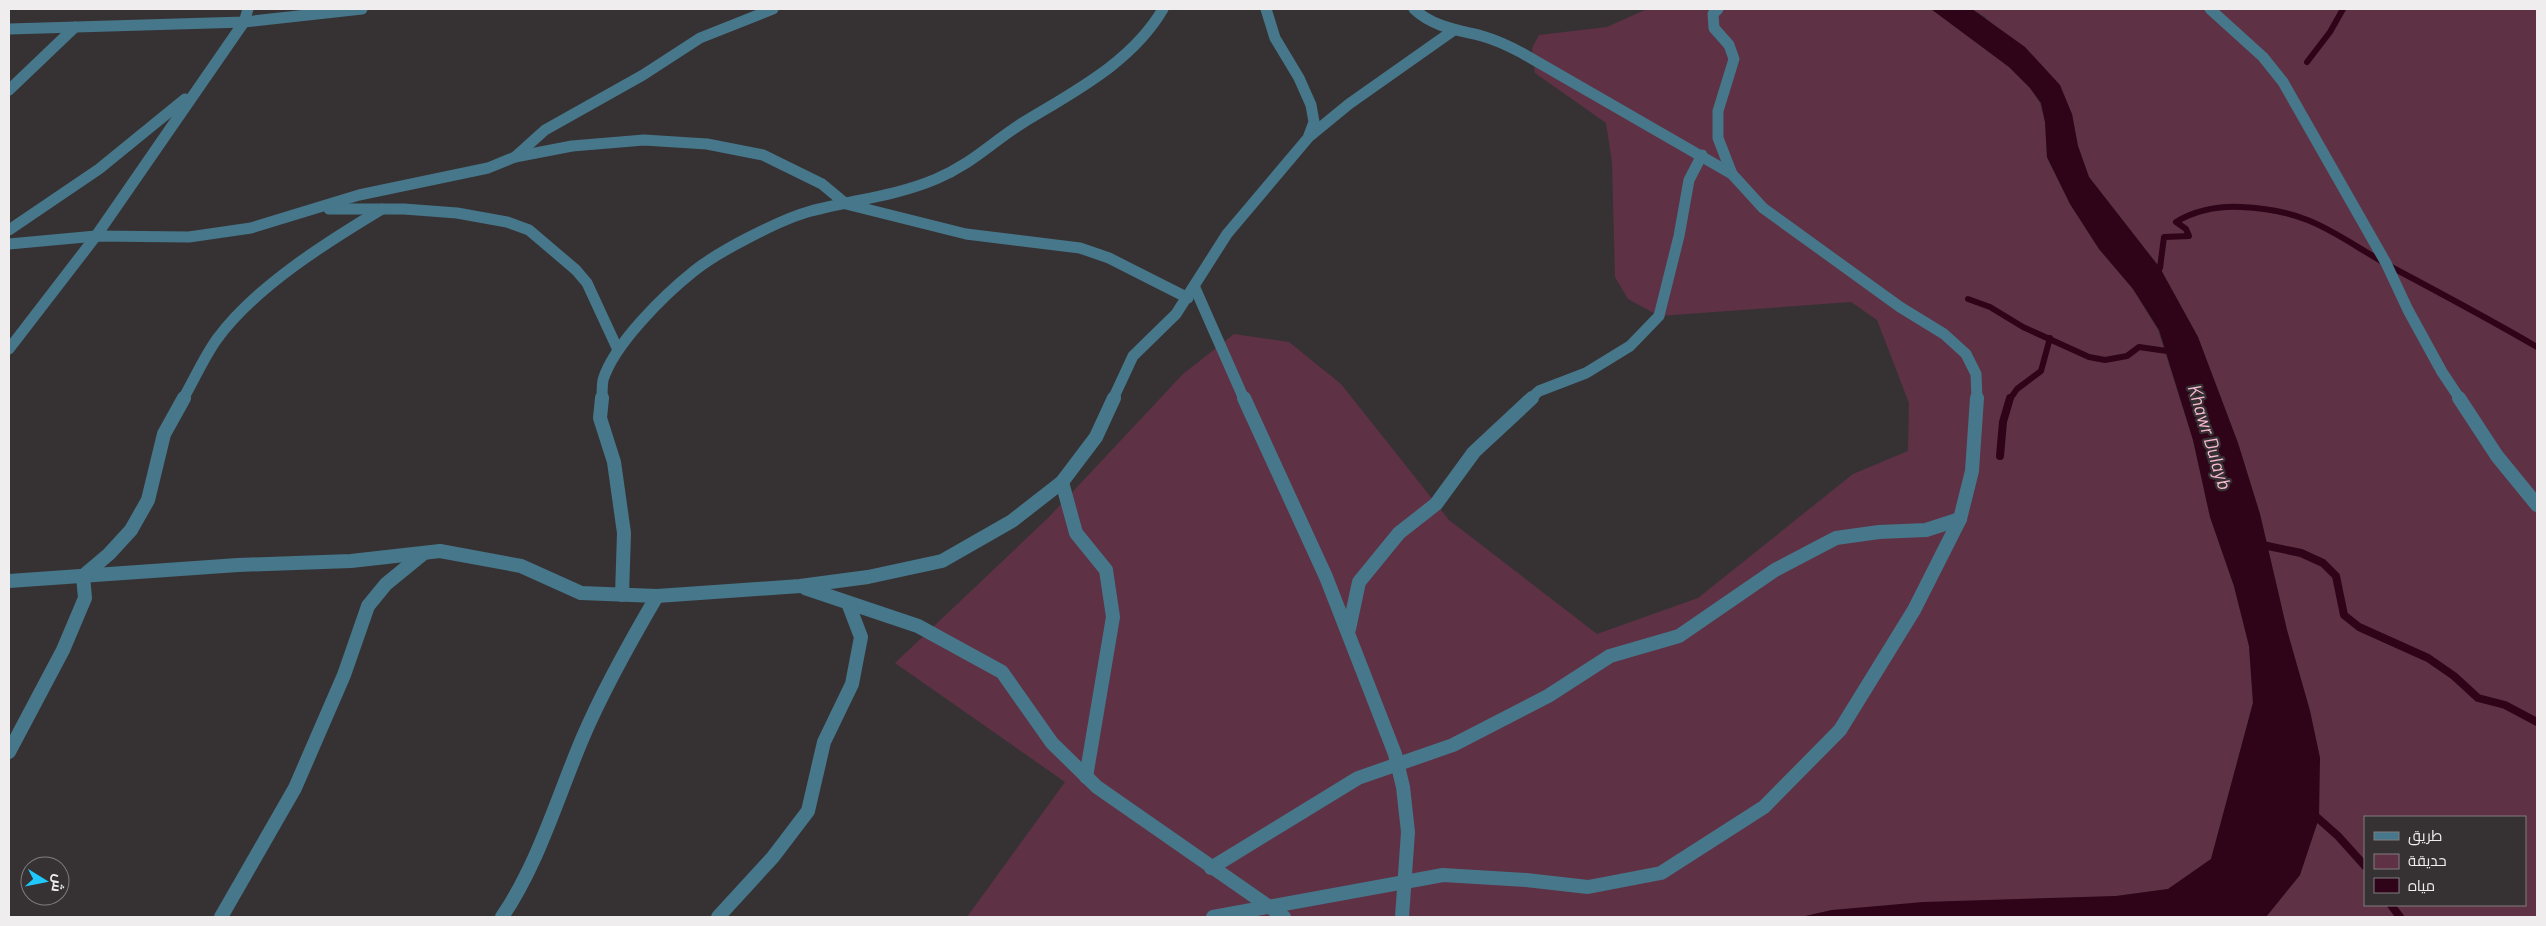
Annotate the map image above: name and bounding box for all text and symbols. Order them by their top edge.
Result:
water label: Khawr Dulayb [2184,381,2237,492]
legend [2364,816,2526,906]
text: طريق [2408,826,2442,846]
text: حديقة [2408,851,2447,869]
north arrow [20,856,70,906]
text: ش [47,873,68,894]
text: مياه [2408,876,2435,894]

